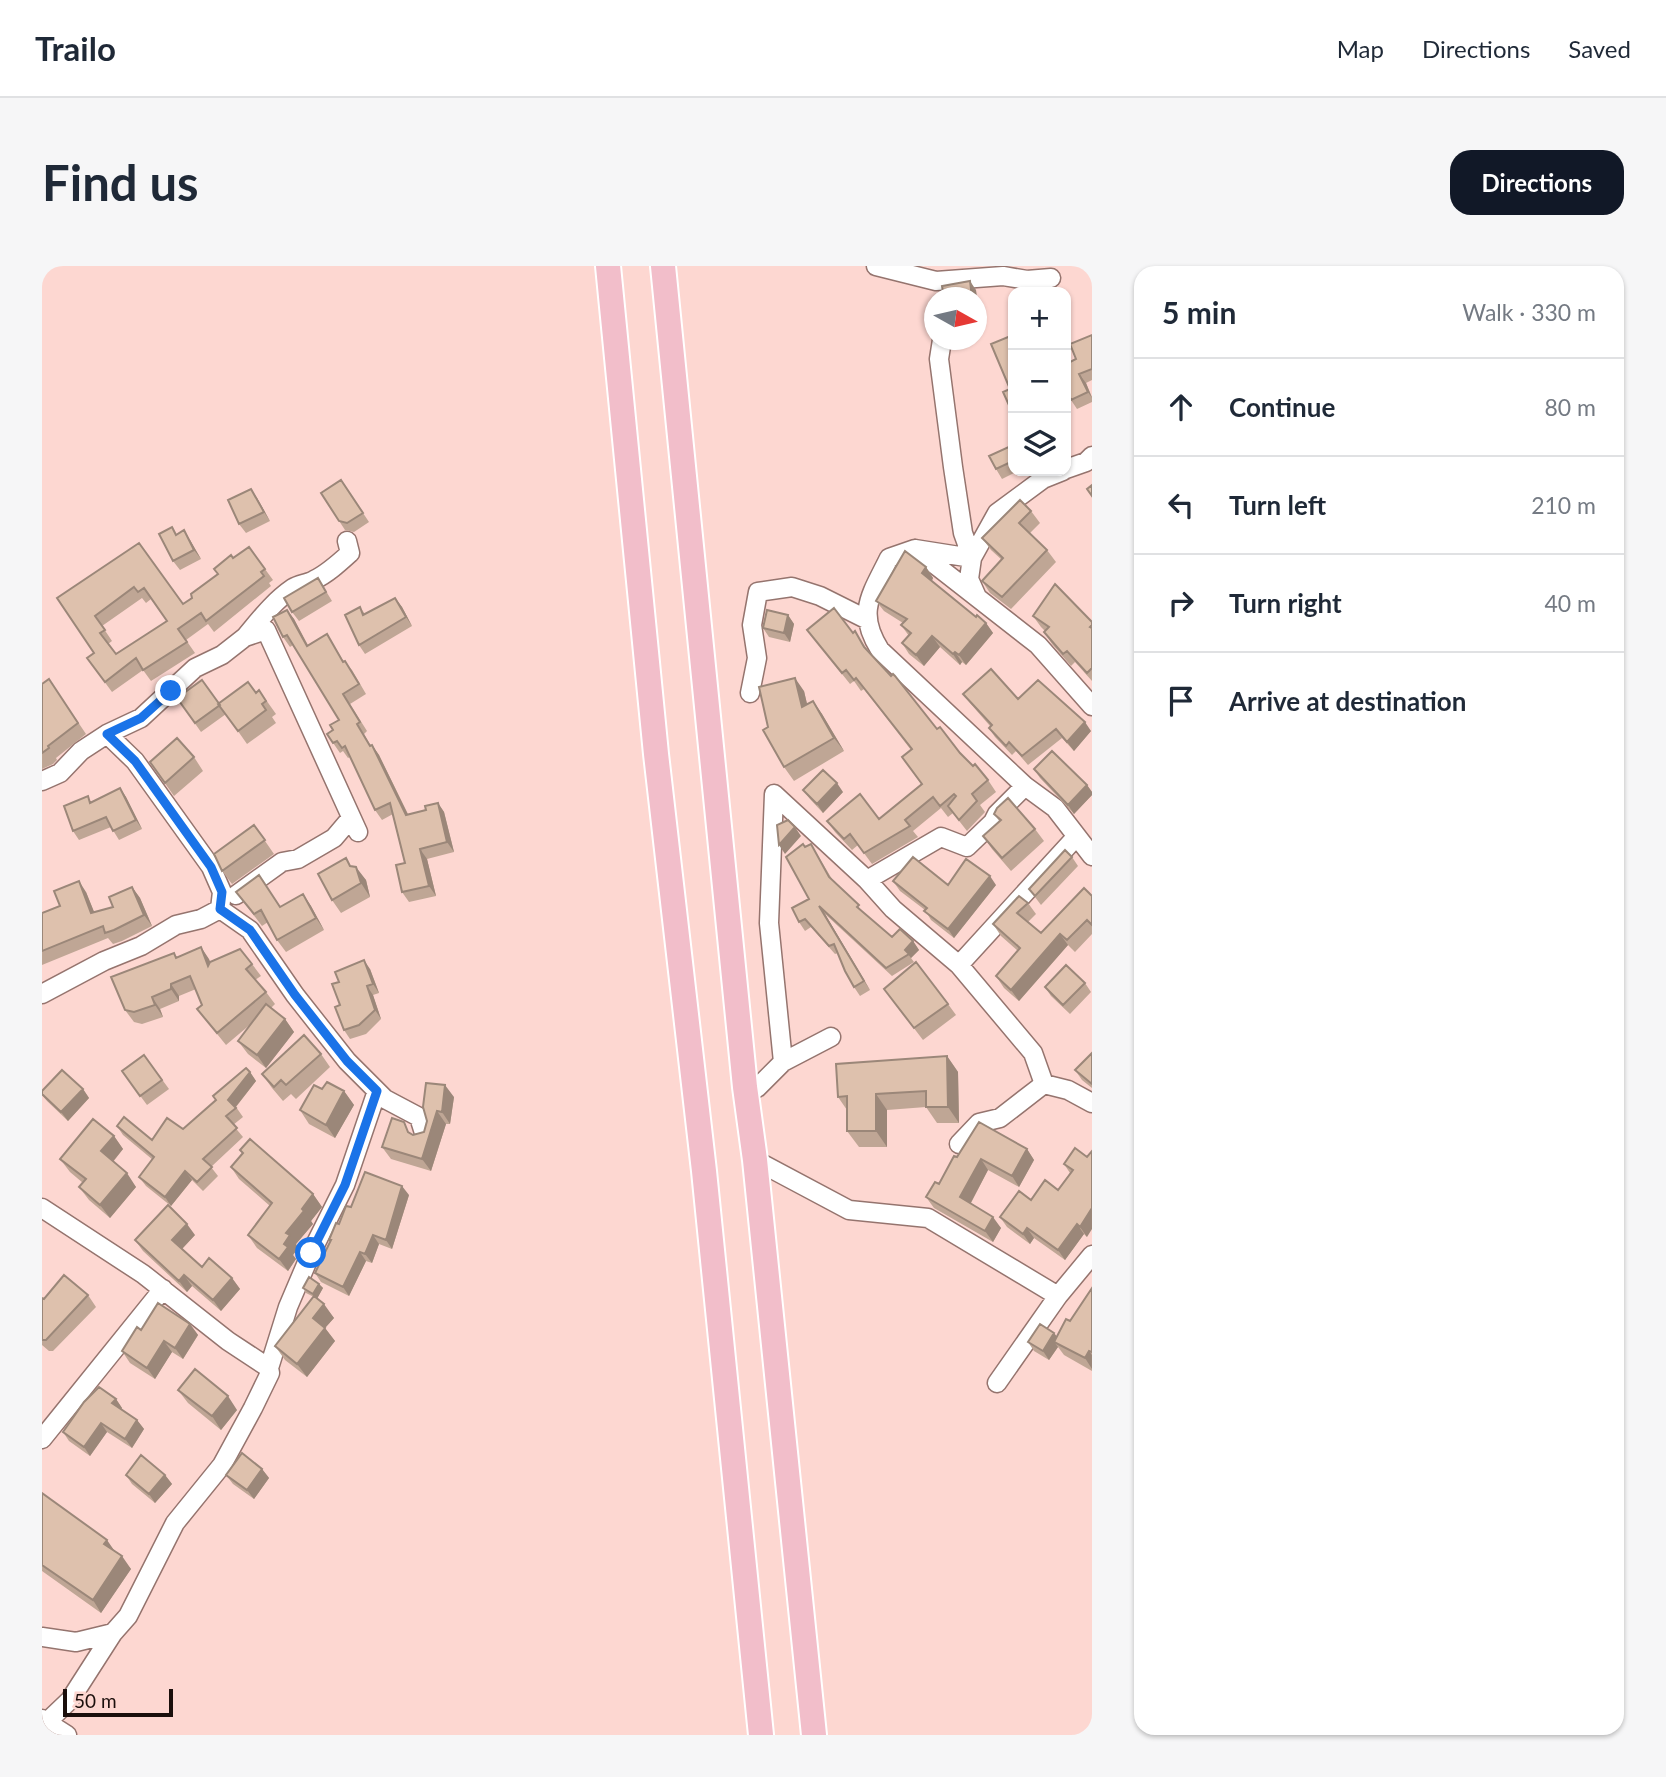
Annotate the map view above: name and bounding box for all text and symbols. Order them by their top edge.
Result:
text: Trailo [35,28,116,68]
text: Map [1337,34,1384,63]
text: Directions [1422,34,1530,63]
text: Saved [1568,34,1631,63]
button: Directions [1450,150,1624,215]
text: Find us [42,153,199,211]
north arrow [924,287,987,350]
map controls [1008,287,1071,476]
button: + [1008,287,1071,350]
text: 5 min [1162,294,1236,330]
text: Walk · 330 m [1462,298,1596,326]
button: − [1008,350,1071,413]
icon: ahead [1162,388,1200,426]
text: Continue [1229,391,1335,423]
text: 80 m [1545,393,1596,421]
button: layers [1008,413,1071,476]
icon: left [1162,486,1200,524]
text: Turn left [1229,489,1326,521]
text: 210 m [1531,491,1596,519]
icon: right [1162,584,1200,622]
text: Turn right [1229,587,1342,619]
text: 40 m [1545,589,1596,617]
route end [155,675,186,706]
icon: arrive [1162,682,1200,720]
text: Arrive at destination [1229,685,1466,717]
route start [295,1237,326,1268]
scale bar [63,1686,173,1718]
text: 50 m [74,1689,117,1712]

